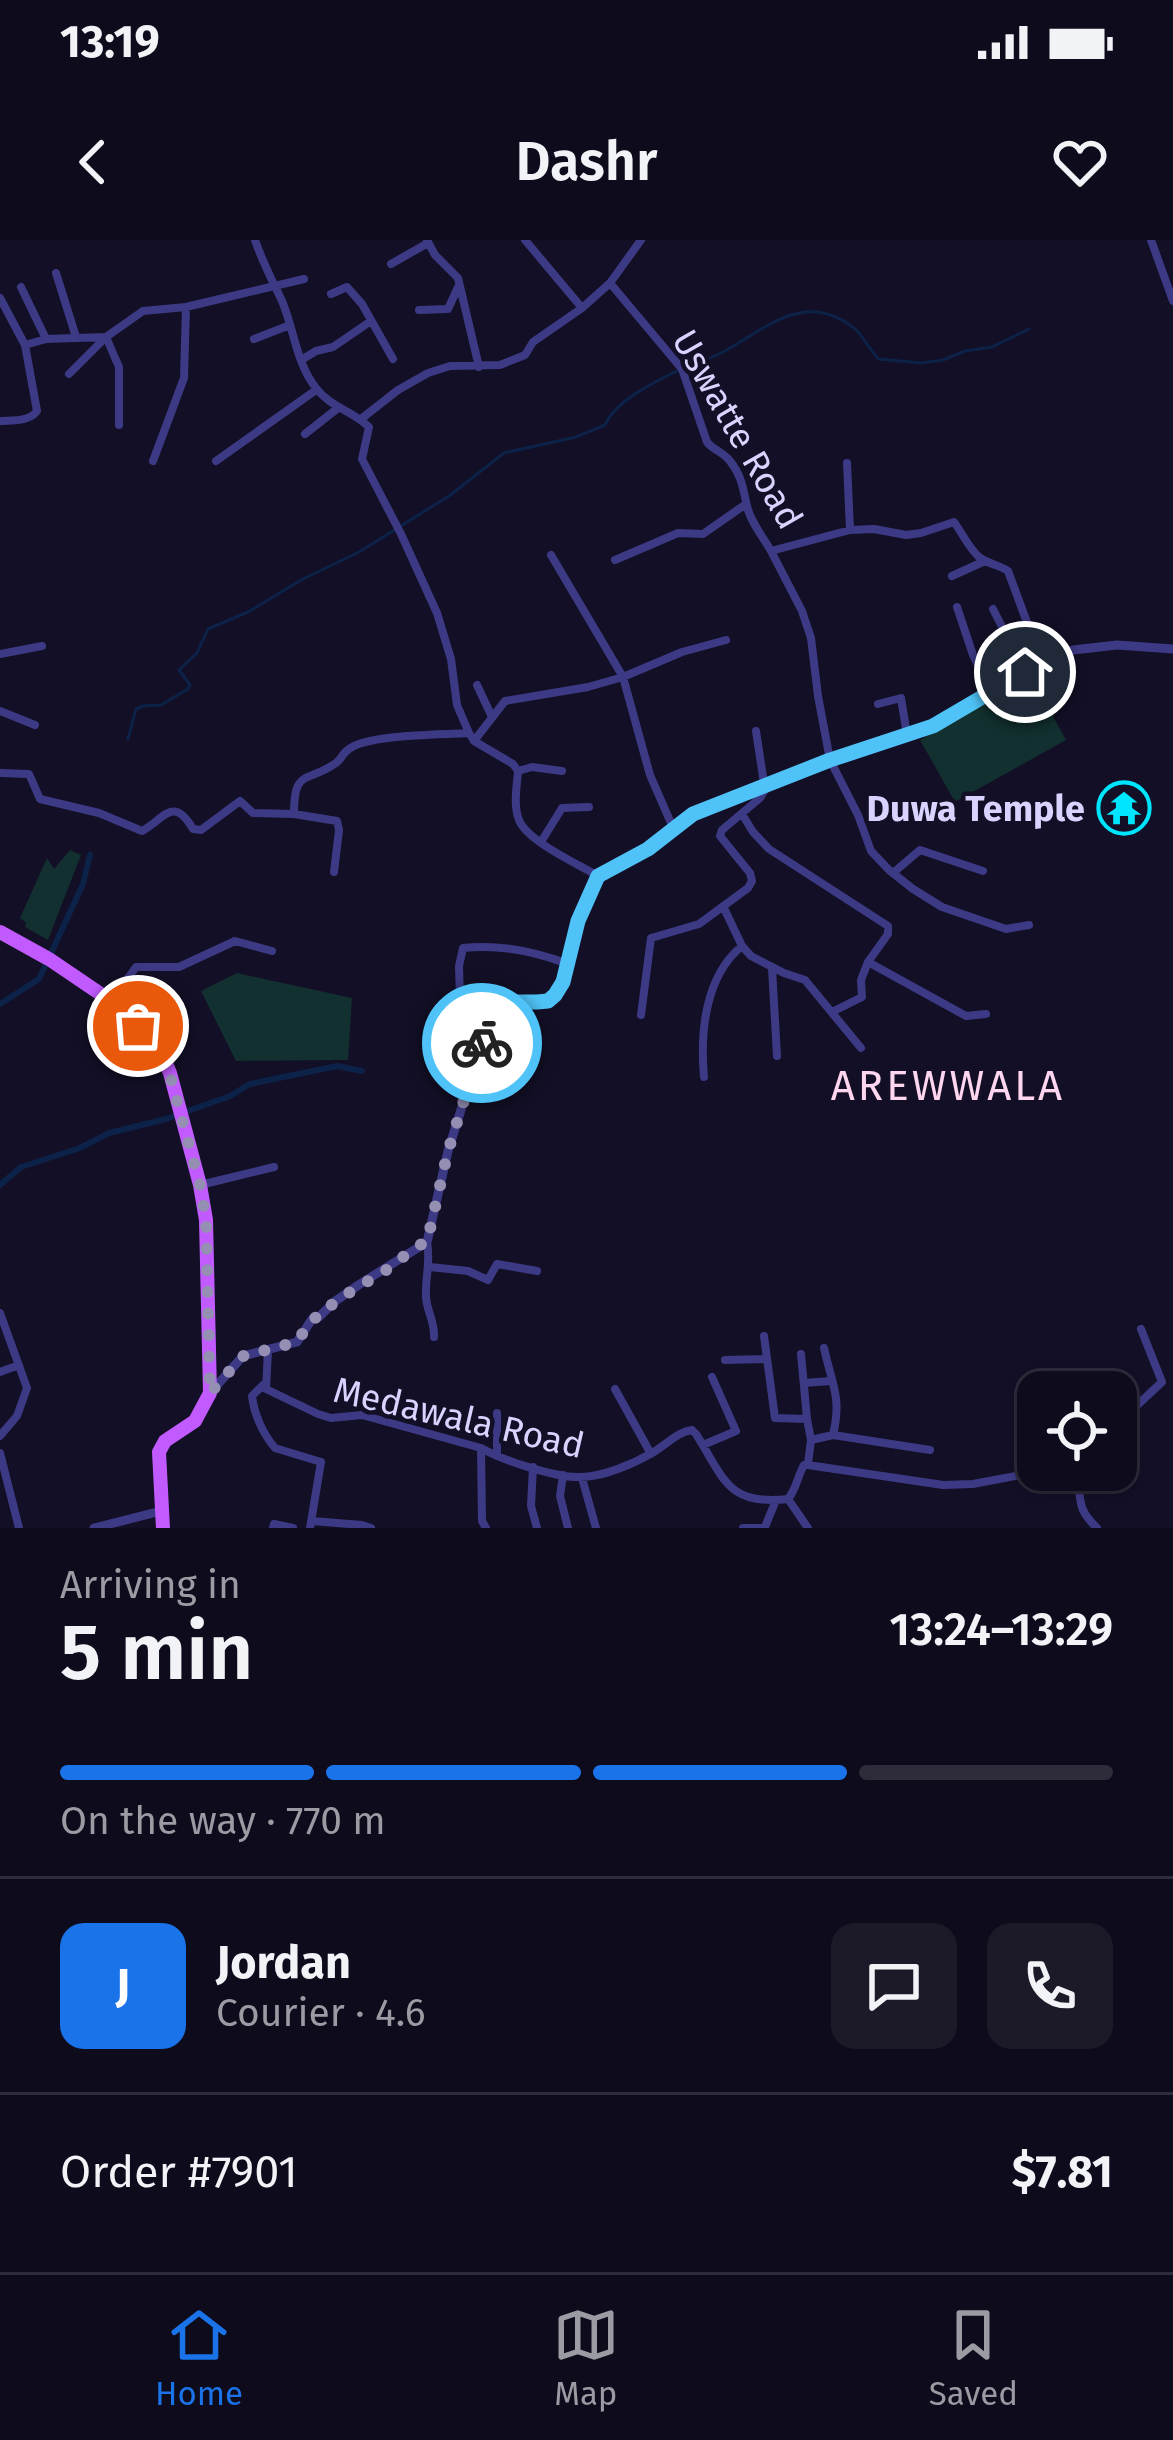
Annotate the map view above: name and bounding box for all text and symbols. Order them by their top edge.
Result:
text: 13:19 [60,15,160,69]
icon: back [60,129,126,195]
icon: heart [1047,129,1113,195]
text: Dashr [515,130,658,194]
street label: Uswatte Road [662,322,812,537]
pin [974,621,1076,723]
icon: home [992,639,1058,705]
temple icon: Duwa Temple [1096,780,1152,836]
place label: Duwa Temple [867,787,1085,831]
pin [87,975,189,1077]
courier [422,983,542,1103]
icon: bag [105,993,171,1059]
icon: bike [449,1010,515,1076]
district label: AREWWALA [831,1061,1065,1111]
street label: Medawala Road [329,1368,588,1468]
map controls [1017,1371,1137,1491]
button: locate [1017,1371,1137,1491]
text: Arriving in [60,1562,241,1608]
text: 13:24–13:29 [889,1603,1113,1657]
text: 5 min [60,1606,253,1700]
text: On the way · 770 m [60,1798,386,1844]
button: chat [831,1923,957,2049]
button: phone [987,1923,1113,2049]
text: Jordan [216,1936,351,1990]
text: J [116,1959,130,2013]
text: Courier · 4.6 [216,1990,425,2036]
text: Order #7901 [60,2145,298,2199]
text: $7.81 [1012,2145,1113,2199]
tab: Home [155,2302,243,2414]
tab: Map [553,2302,619,2414]
tab: Saved [929,2302,1018,2414]

